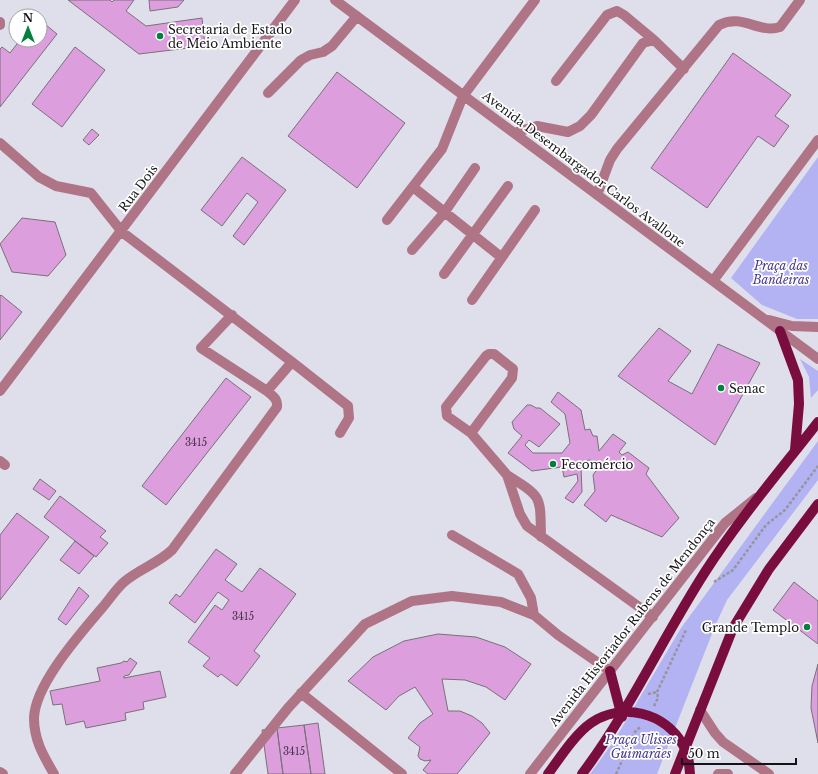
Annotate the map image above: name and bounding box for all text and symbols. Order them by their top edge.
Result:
north arrow [8,8,48,48]
text: N [23,11,34,25]
place label: Secretaria de Estado de Meio Ambiente [168,22,292,51]
marker: Secretaria de Estado de Meio Ambiente [155,31,165,41]
street label: Avenida Desembargador Carlos Avallone [479,87,688,250]
street label: Rua Dois [115,161,161,215]
park label: Praça das Bandeiras [752,258,810,287]
place label: Senac [729,381,766,396]
marker: Senac [716,383,726,393]
house number: 3415 [185,436,207,449]
place label: Fecomércio [561,457,634,472]
marker: Fecomércio [548,459,558,469]
street label: Avenida Historiador Rubens de Mendonça [545,515,718,730]
house number: 3415 [232,610,254,623]
place label: Grande Templo [702,620,799,635]
marker: Grande Templo [802,622,812,632]
park label: Praça Ulisses Guimarães [604,732,677,761]
scale bar [682,740,796,766]
house number: 3415 [283,745,305,758]
text: 50 m [688,746,720,761]

